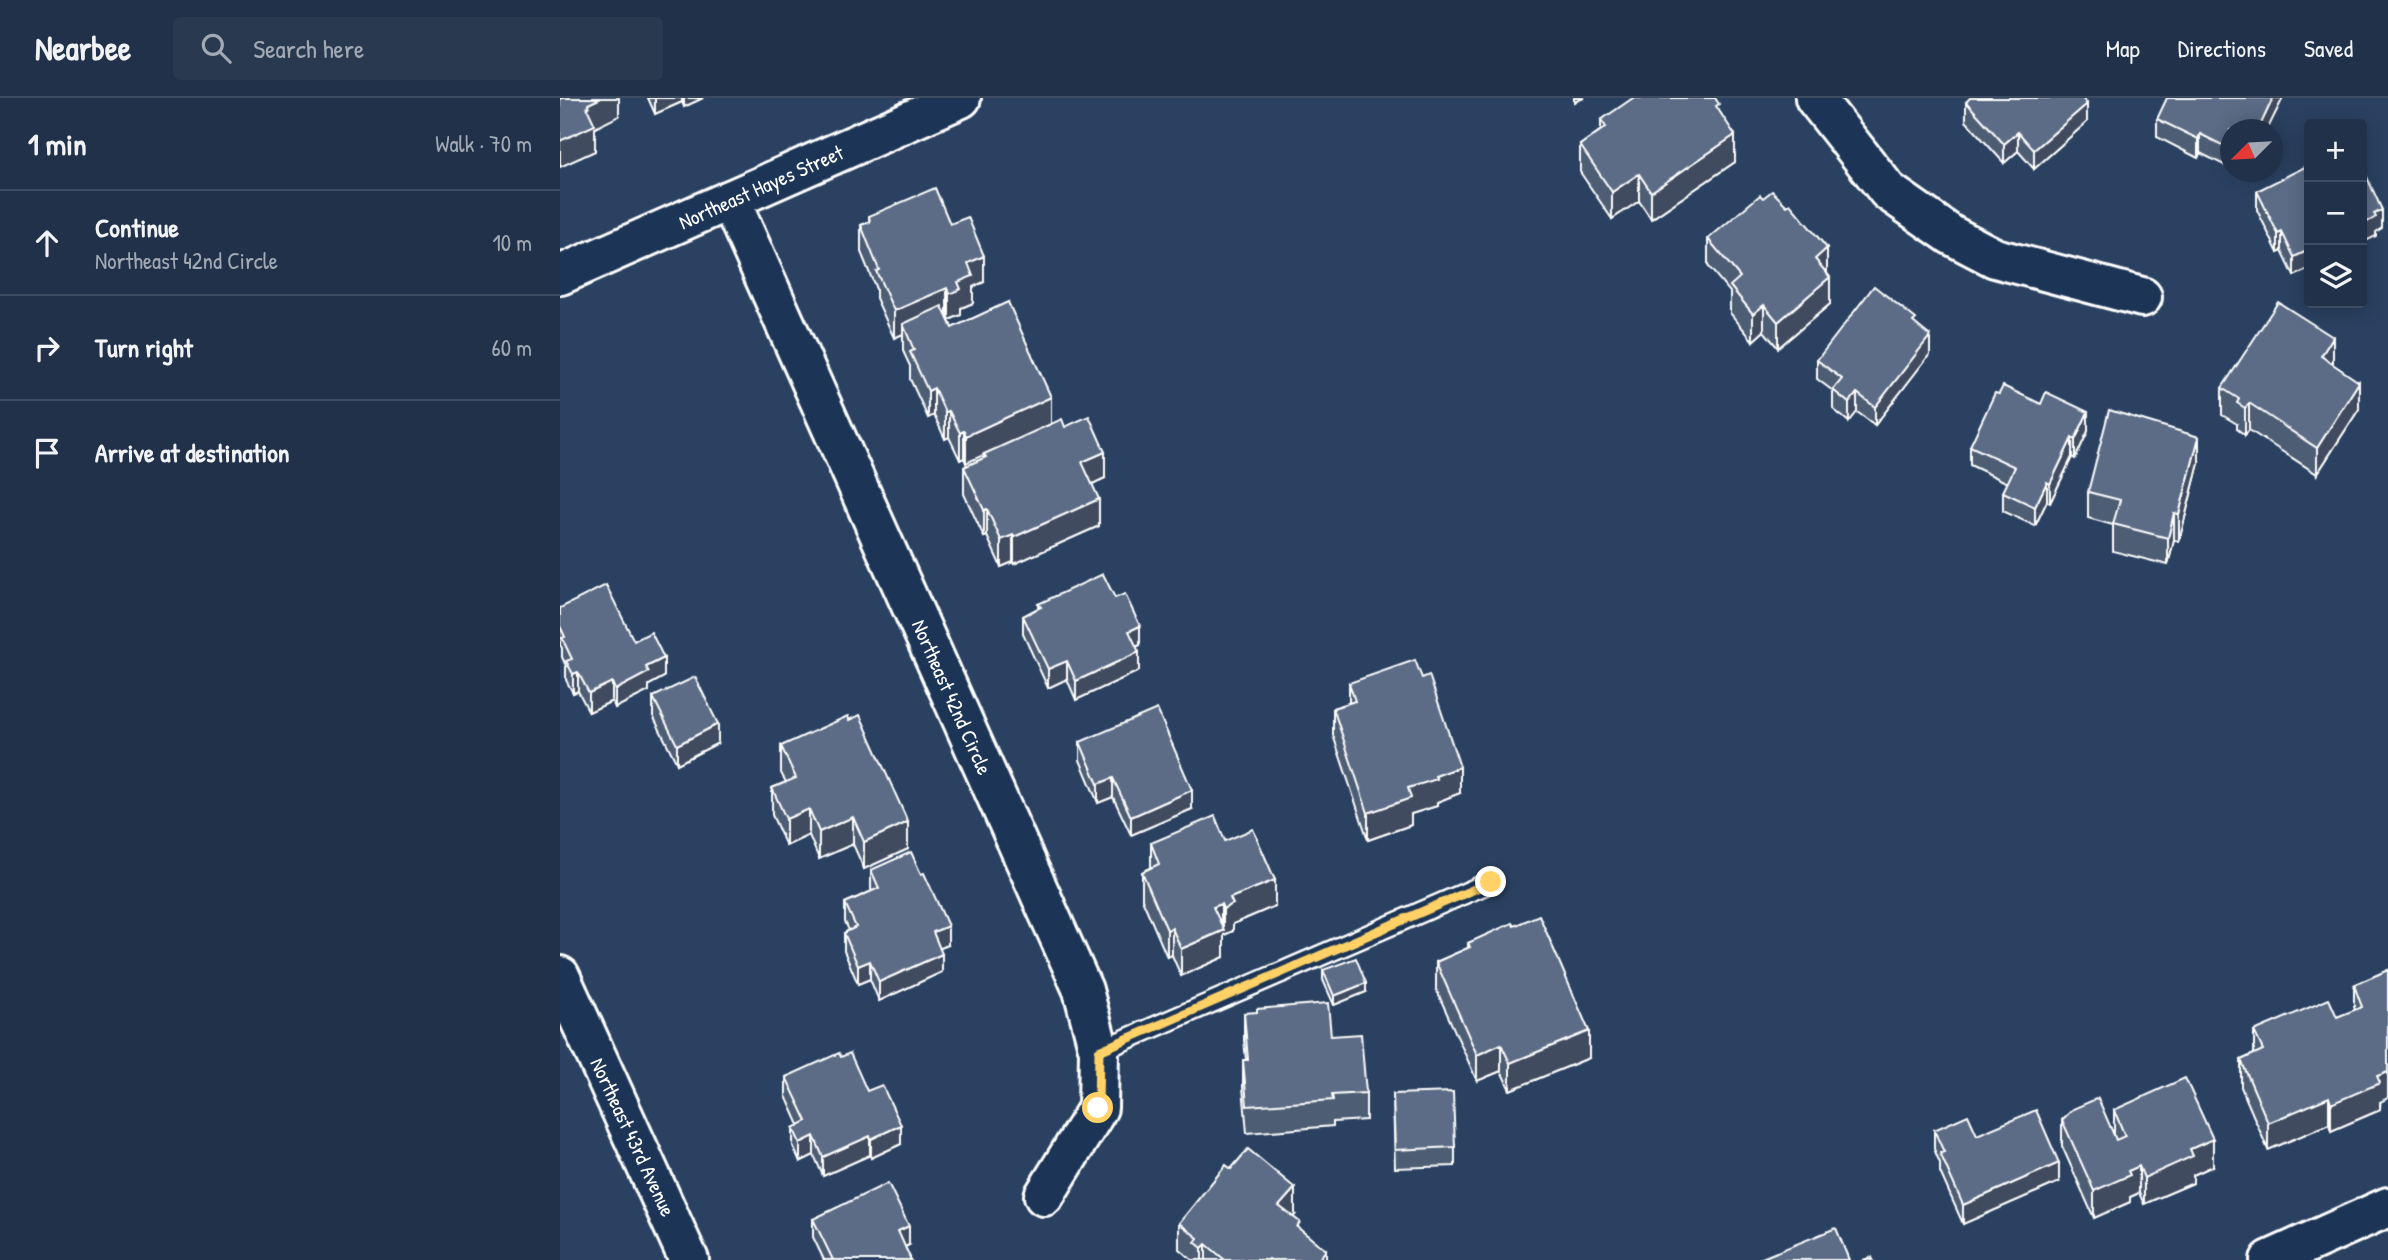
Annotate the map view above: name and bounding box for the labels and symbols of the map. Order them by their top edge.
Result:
north arrow [2220,119,2283,182]
street label: Northeast Hayes Street [674,137,849,236]
street label: Northeast 42nd Circle [905,615,999,779]
route end [1475,866,1506,897]
street label: Northeast 43rd Avenue [583,1053,683,1221]
route start [1082,1092,1113,1123]

